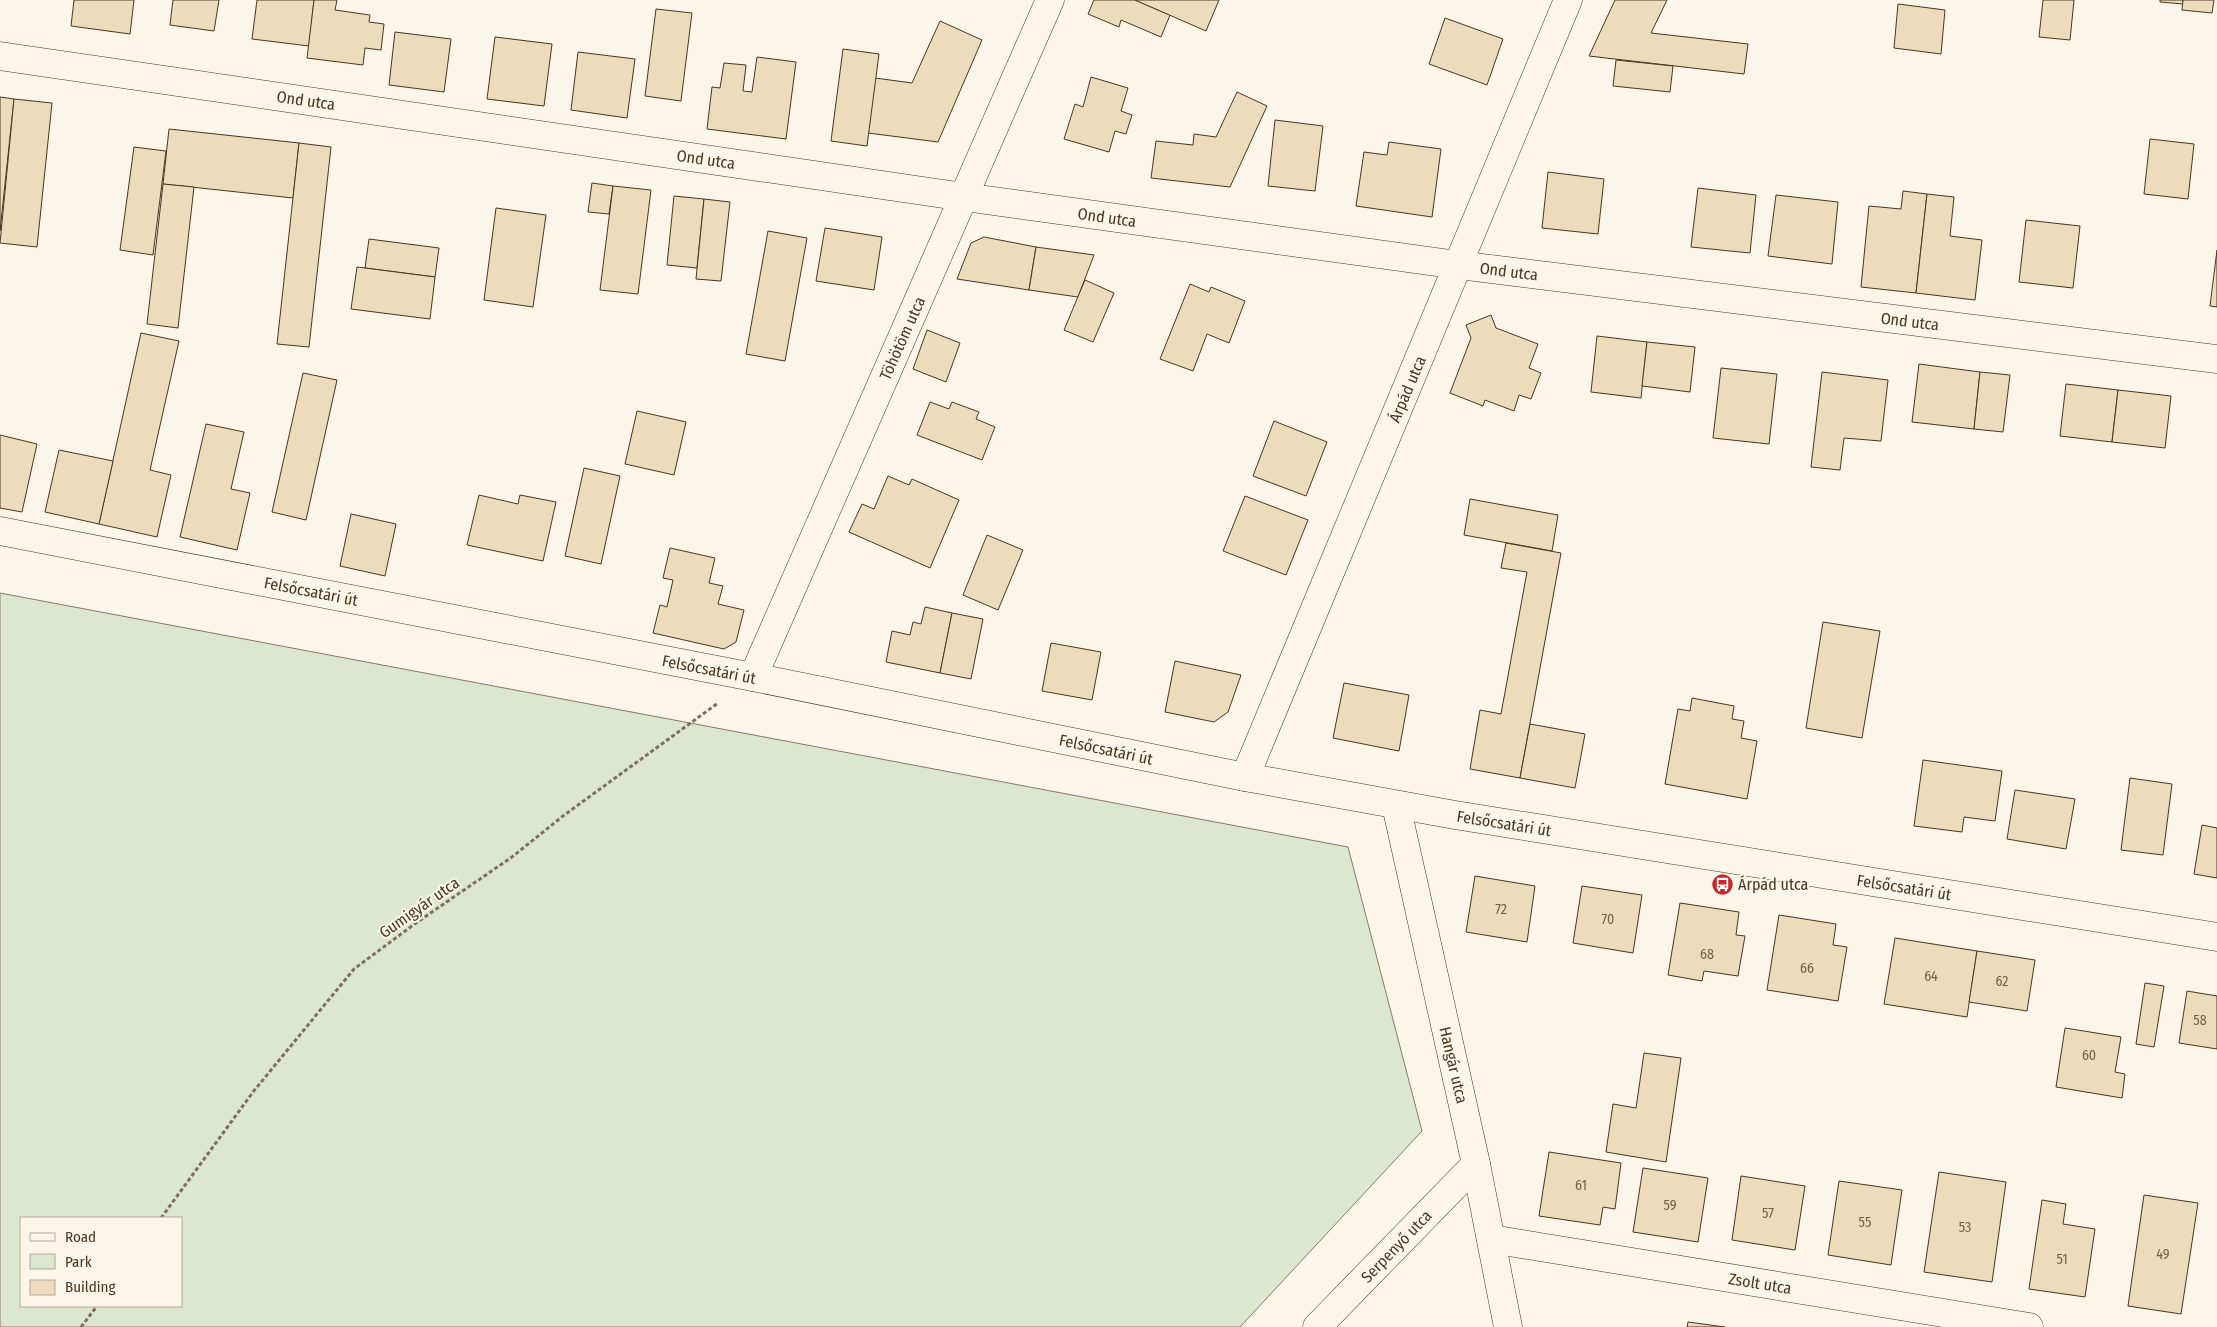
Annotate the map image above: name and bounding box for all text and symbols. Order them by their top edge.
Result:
street label: Ond utca [276,87,336,114]
street label: Ond utca [676,146,736,173]
street label: Ond utca [1077,204,1137,231]
street label: Ond utca [1479,258,1539,285]
street label: Töhötöm utca [876,293,929,383]
street label: Ond utca [1880,308,1940,335]
street label: Árpád utca [1385,353,1430,425]
street label: Felsőcsatári út [262,573,360,610]
street label: Felsőcsatári út [660,651,758,688]
street label: Felsőcsatári út [1057,730,1155,769]
street label: Felsőcsatári út [1455,807,1553,840]
street label: Felsőcsatári út [1855,871,1953,904]
bus stop icon: Árpád utca [1710,872,1734,896]
street label: Gumigyár utca [376,873,463,942]
place label: Árpád utca [1738,875,1809,894]
house number: 72 [1495,901,1507,918]
house number: 70 [1602,911,1614,928]
house number: 68 [1700,946,1714,963]
house number: 66 [1800,960,1814,977]
house number: 64 [1924,968,1938,985]
house number: 62 [1996,973,2009,990]
house number: 58 [2193,1012,2207,1029]
street label: Hangár utca [1435,1025,1472,1106]
house number: 60 [2082,1047,2096,1064]
house number: 61 [1575,1177,1587,1194]
house number: 59 [1663,1197,1677,1214]
house number: 57 [1762,1205,1774,1222]
street label: Serpenyő utca [1357,1206,1436,1287]
house number: 55 [1859,1214,1871,1231]
legend [20,1217,182,1307]
house number: 53 [1959,1219,1971,1236]
text: Road [65,1228,96,1246]
house number: 49 [2156,1246,2170,1263]
house number: 51 [2056,1251,2068,1268]
text: Park [65,1253,92,1271]
street label: Zsolt utca [1727,1269,1793,1298]
text: Building [65,1278,116,1296]

